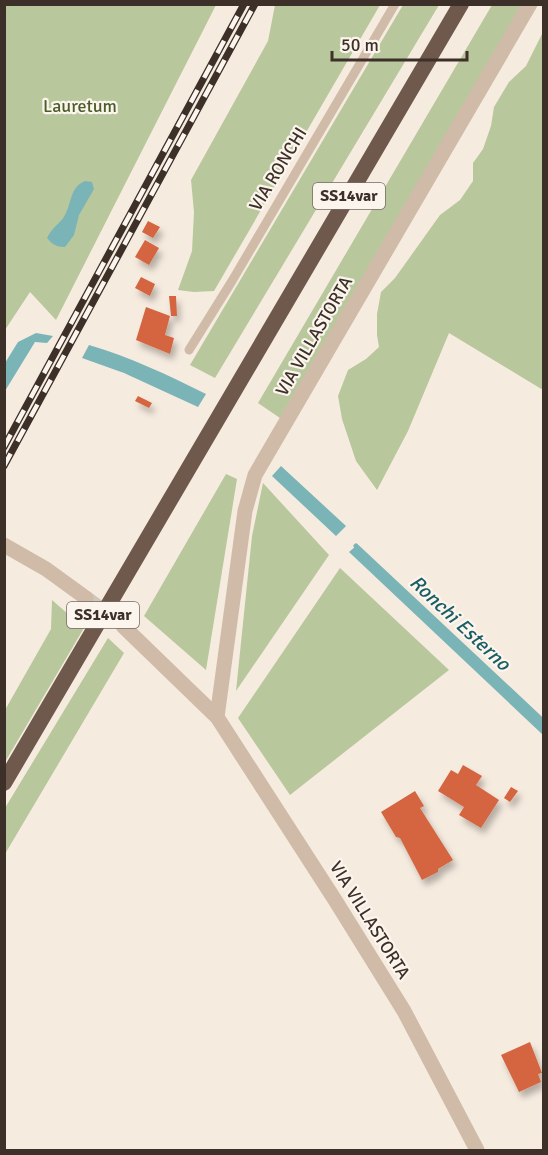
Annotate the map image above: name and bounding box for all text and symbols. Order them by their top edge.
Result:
scale bar [332,24,467,62]
text: 50 m [341,34,379,56]
park label: Lauretum [43,95,117,117]
street label: VIA RONCHI [244,123,312,215]
road number: SS14var [313,183,385,209]
street label: VIA VILLASTORTA [271,272,357,400]
water label: Ronchi Esterno [404,570,517,677]
road number: SS14var [67,602,139,628]
street label: VIA VILLASTORTA [325,857,415,983]

